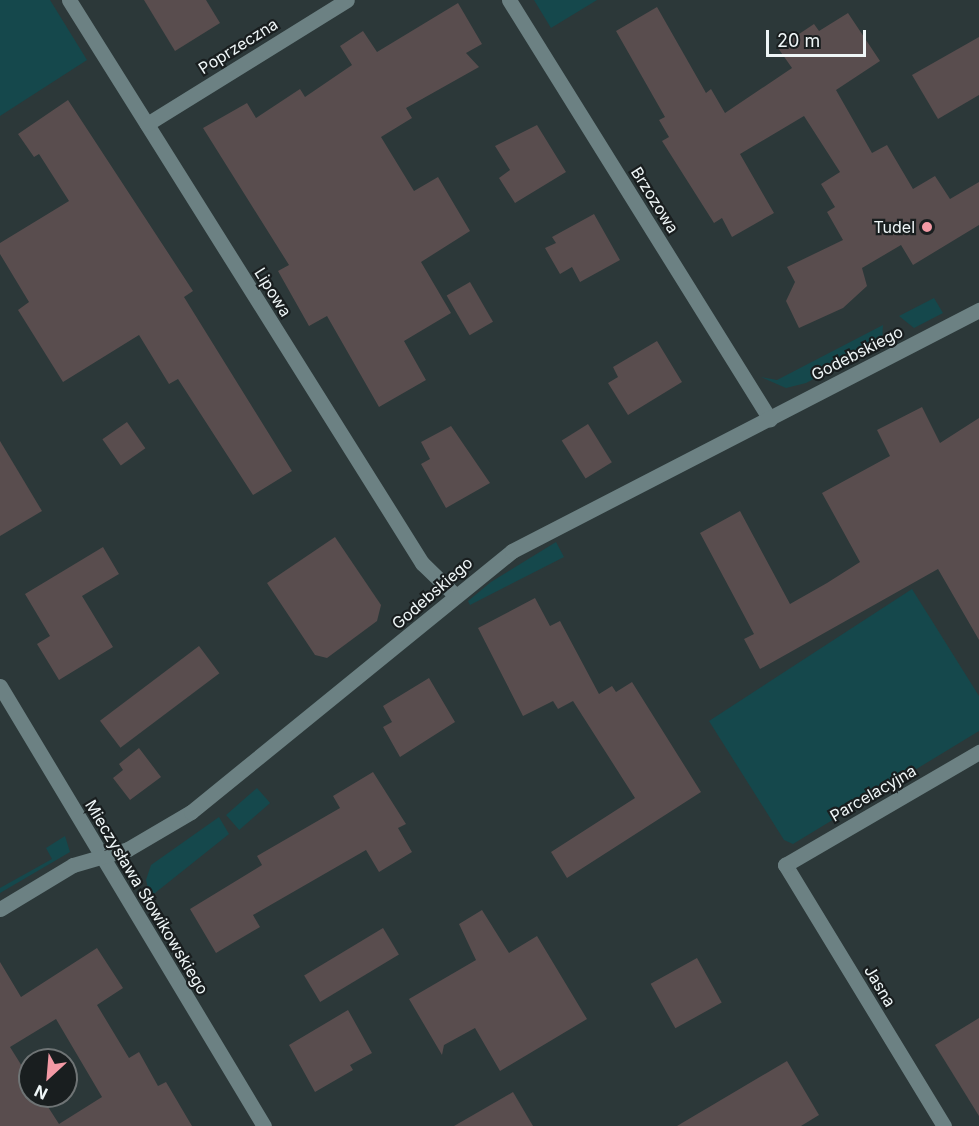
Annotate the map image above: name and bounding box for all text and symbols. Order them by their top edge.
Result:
street label: Poprzeczna [195,14,281,78]
scale bar [769,18,870,56]
text: 20 m [777,30,820,51]
street label: Brzozowa [627,163,683,237]
place label: Tudel [873,217,915,237]
marker: Tudel [920,220,934,234]
street label: Lipowa [251,264,295,320]
street label: Godebskiego [808,322,906,384]
street label: Godebskiego [388,553,476,633]
street label: Parcelacyjna [826,761,920,825]
street label: Mieczysława Słowikowskiego [81,796,213,998]
street label: Jasna [860,962,900,1010]
north arrow [18,1048,78,1108]
text: N [31,1081,51,1104]

